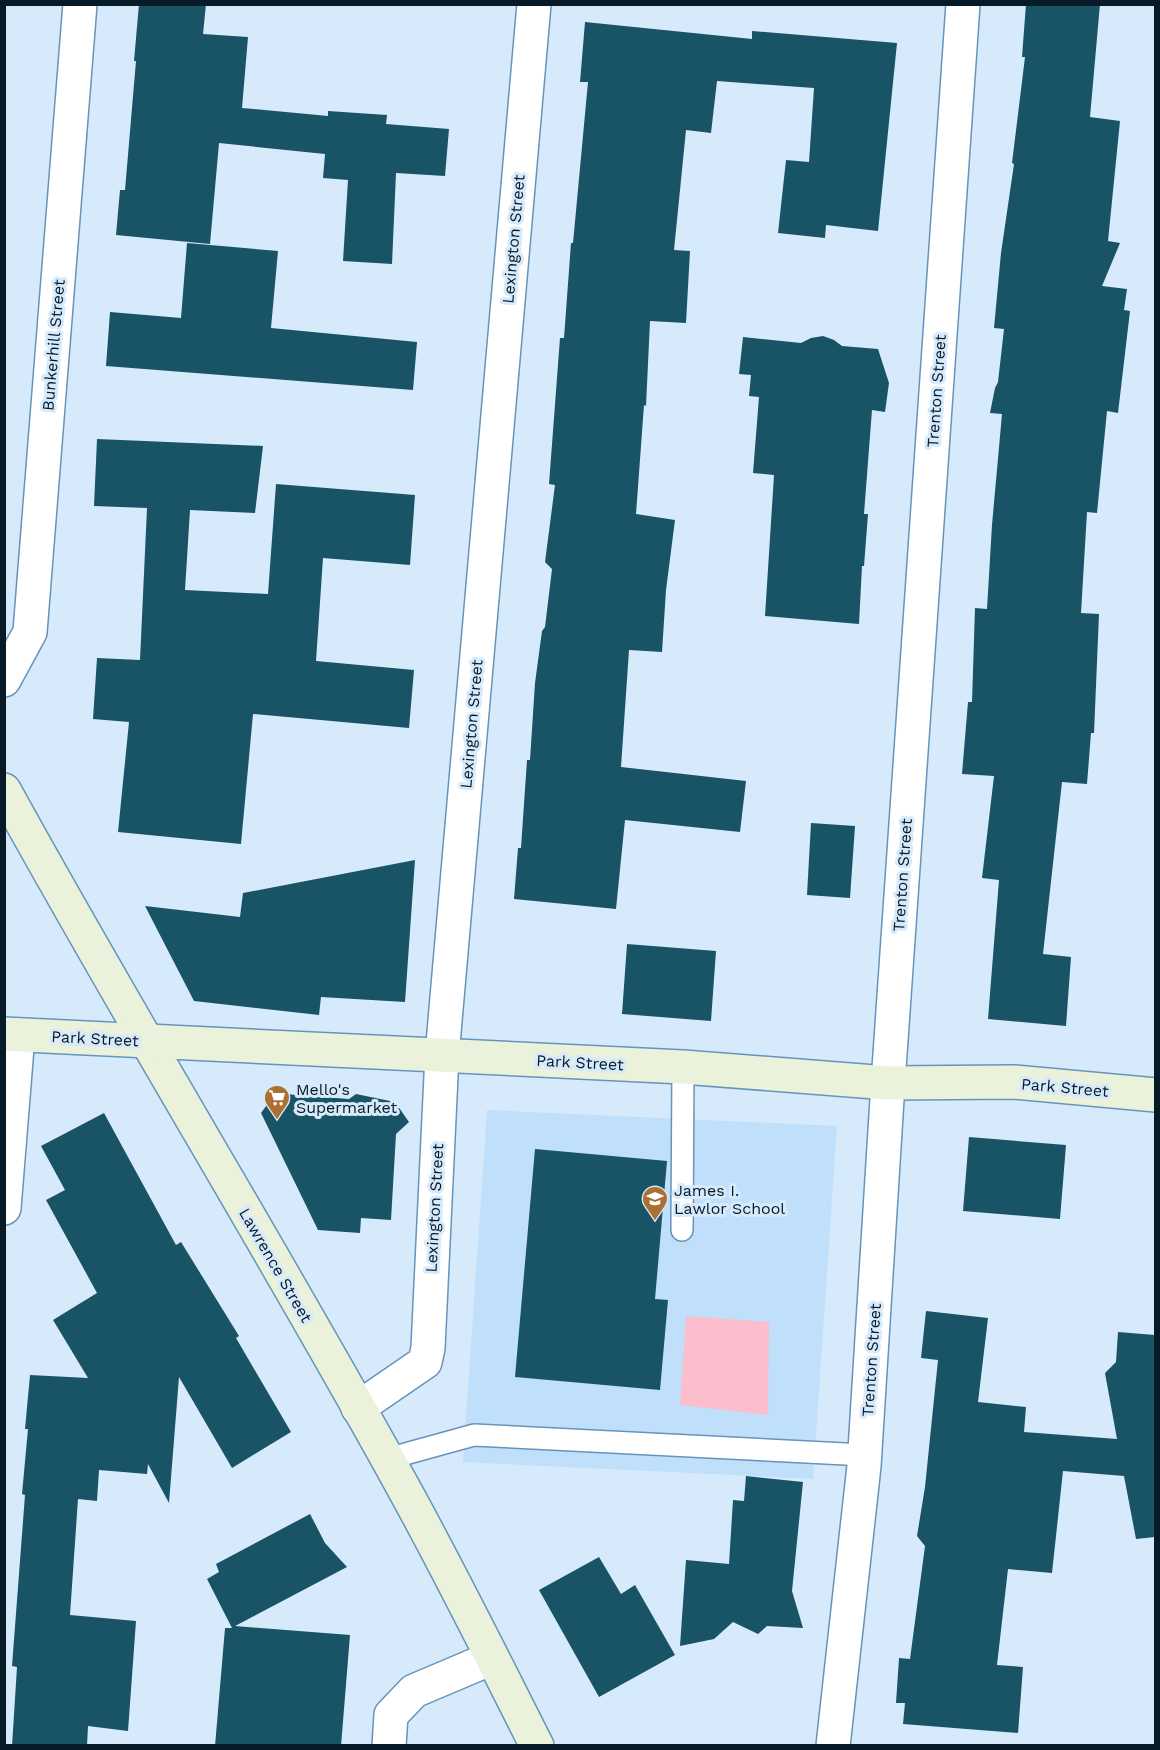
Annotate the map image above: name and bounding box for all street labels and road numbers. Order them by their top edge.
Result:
street label: Lexington Street [498,174,529,304]
street label: Bunkerhill Street [38,278,69,412]
street label: Trenton Street [923,333,950,448]
street label: Lexington Street [456,659,487,789]
street label: Trenton Street [889,817,916,932]
street label: Park Street [51,1027,140,1050]
street label: Park Street [536,1051,625,1074]
street label: Park Street [1020,1074,1110,1101]
street label: Lexington Street [422,1143,447,1273]
street label: Lawrence Street [235,1205,316,1326]
street label: Trenton Street [858,1302,885,1417]

